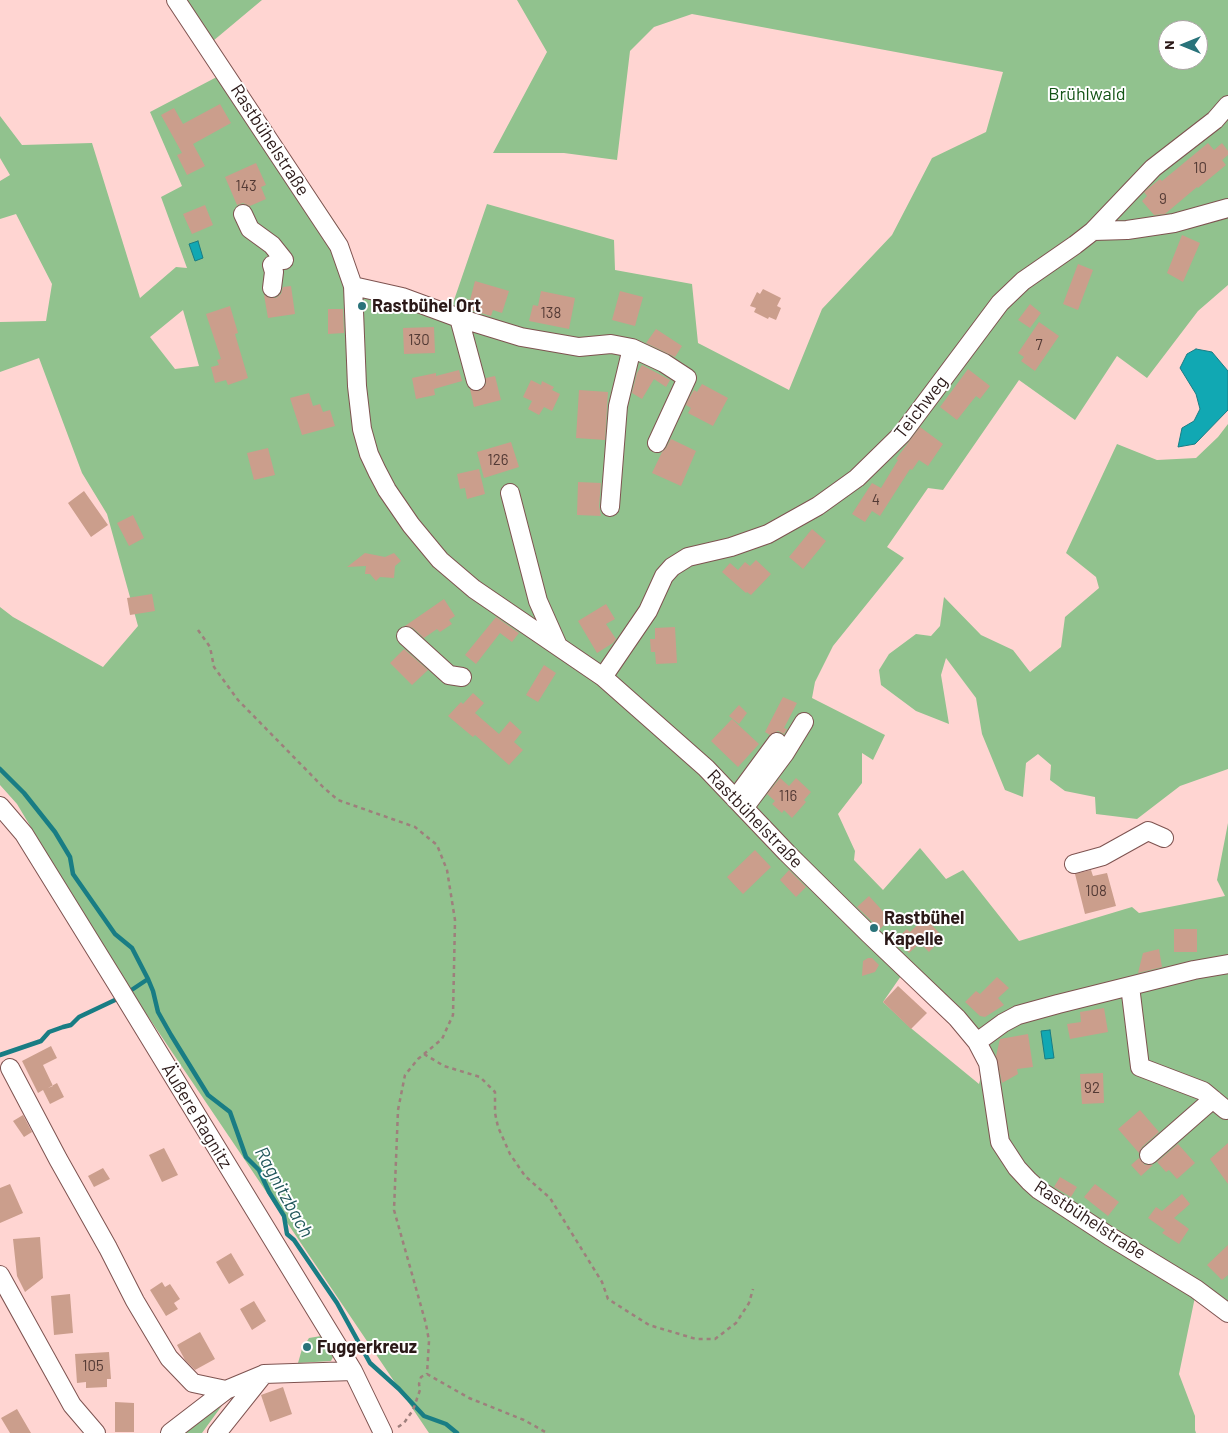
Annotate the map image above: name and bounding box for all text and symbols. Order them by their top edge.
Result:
north arrow [1158,20,1208,70]
text: N [1160,40,1177,50]
street label: Rastbühelstraße [226,80,314,200]
park label: Brühlwald [1048,83,1126,105]
house number: 10 [1193,159,1207,177]
house number: 143 [235,177,257,195]
house number: 9 [1159,190,1167,208]
place label: Rastbühel Ort [372,295,481,317]
marker: Rastbühel Ort [356,300,368,312]
house number: 138 [541,304,561,322]
house number: 130 [408,331,430,349]
house number: 7 [1035,336,1043,354]
street label: Teichweg [890,371,952,443]
house number: 126 [487,451,509,469]
house number: 4 [872,491,880,509]
street label: Rastbühelstraße [703,765,807,873]
house number: 116 [779,787,797,805]
house number: 108 [1085,882,1107,900]
place label: Rastbühel Kapelle [884,907,964,950]
marker: Rastbühel Kapelle [868,922,880,934]
street label: Äußere Ragnitz [157,1060,237,1172]
house number: 92 [1084,1079,1100,1097]
water label: Ragnitzbach [250,1143,318,1241]
street label: Rastbühelstraße [1030,1176,1150,1264]
place label: Fuggerkreuz [317,1336,417,1358]
marker: Fuggerkreuz [301,1341,313,1353]
house number: 105 [82,1357,104,1375]

